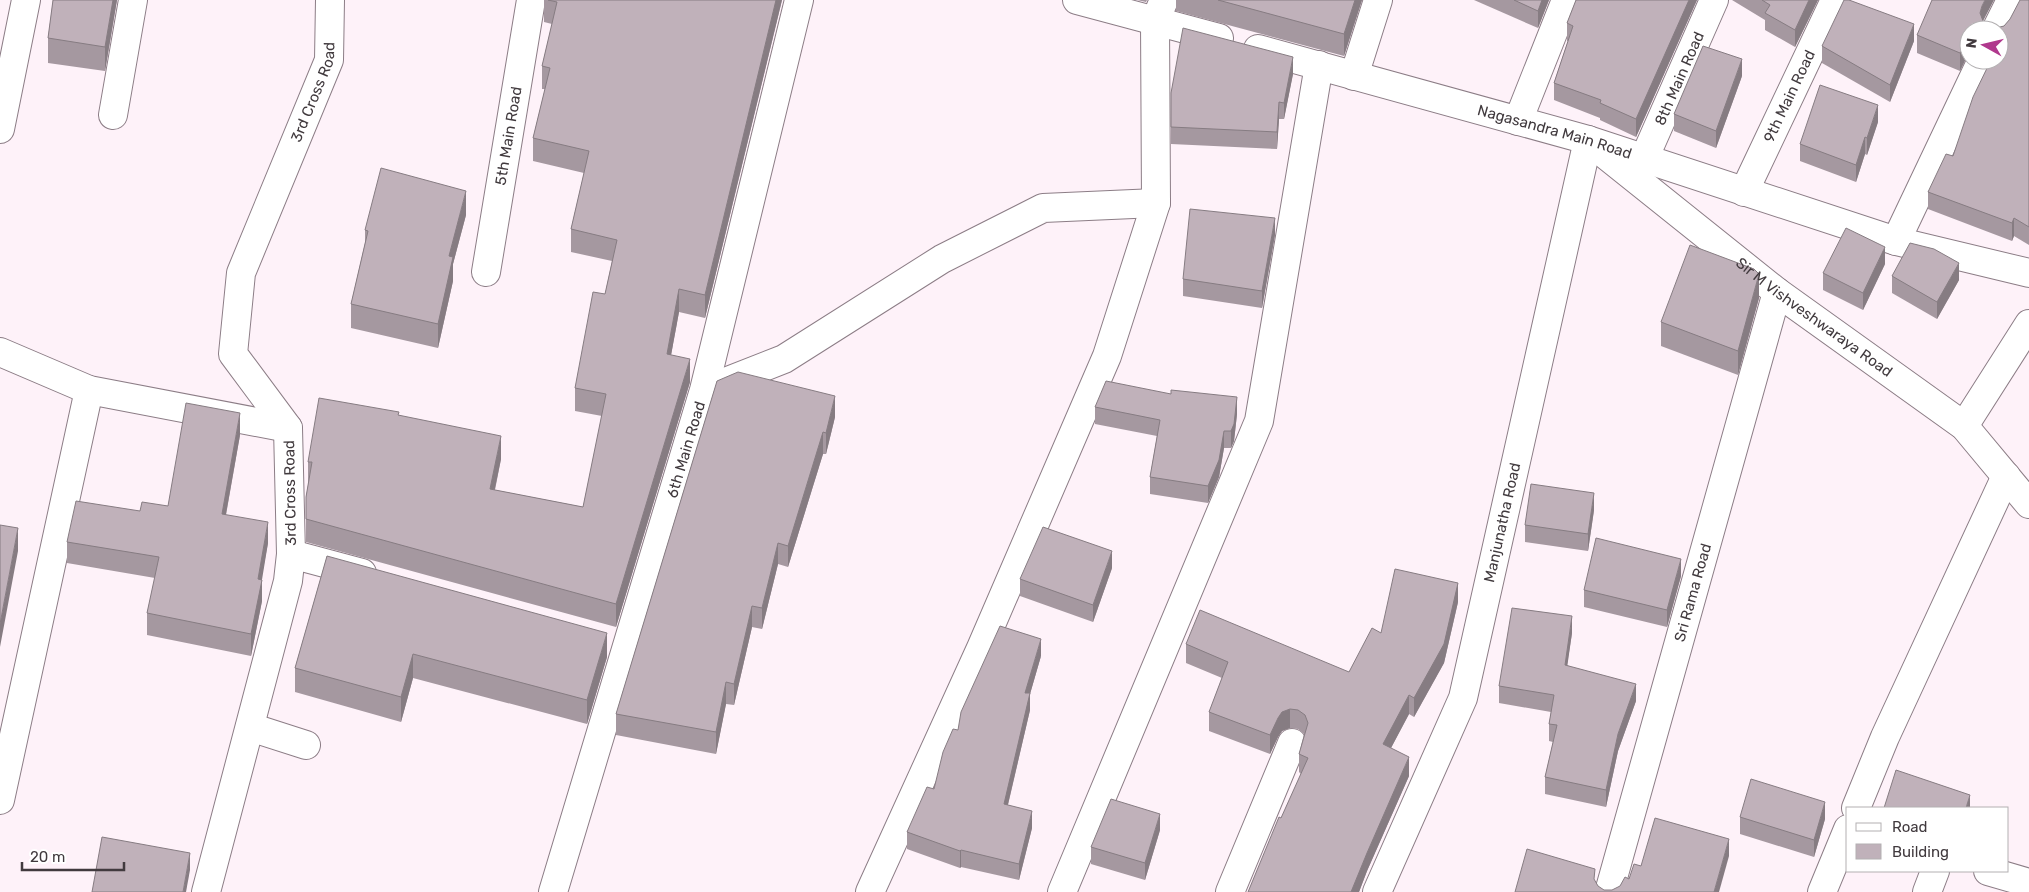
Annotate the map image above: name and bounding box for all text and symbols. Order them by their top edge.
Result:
north arrow [1959,20,2009,70]
street label: 8th Main Road [1651,29,1708,128]
text: N [1963,37,1981,49]
street label: 3rd Cross Road [287,42,338,145]
street label: 9th Main Road [1760,47,1819,145]
street label: 5th Main Road [491,85,526,187]
street label: Nagasandra Main Road [1476,101,1634,163]
street label: Sir M Vishveshwaraya Road [1732,254,1896,381]
street label: 6th Main Road [663,399,709,500]
street label: 3rd Cross Road [280,440,300,546]
street label: Manjunatha Road [1480,461,1524,584]
street label: Sri Rama Road [1671,541,1715,644]
legend [1846,807,2009,872]
text: Road [1892,818,1928,836]
scale bar [22,840,125,872]
text: Building [1892,843,1949,861]
text: 20 m [30,848,65,866]

